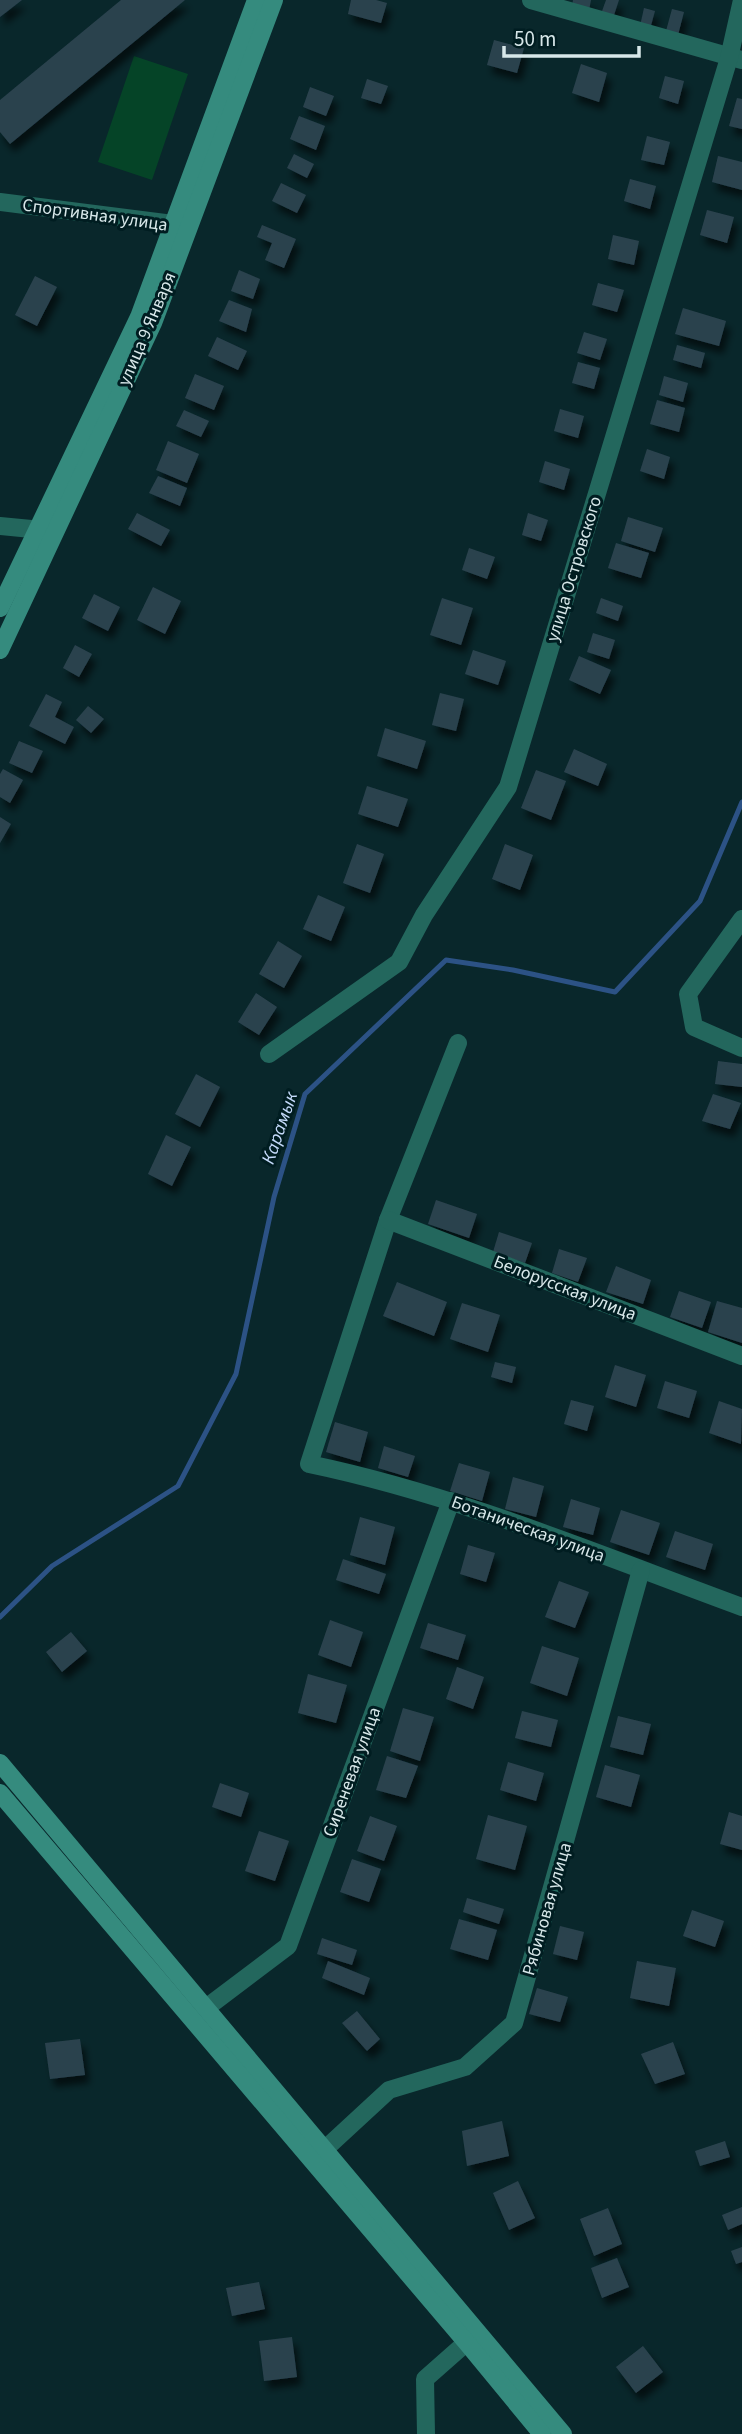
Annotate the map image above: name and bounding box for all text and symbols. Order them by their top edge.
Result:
scale bar [504,14,639,58]
text: 50 m [514,24,556,54]
street label: Спортивная улица [21,192,169,238]
street label: улица 9 Января [112,268,182,390]
street label: улица Островского [540,493,608,645]
water label: Карамык [255,1087,305,1168]
street label: Белорусская улица [490,1249,640,1327]
street label: Ботаническая улица [448,1490,608,1568]
street label: Сиреневая улица [317,1704,387,1840]
street label: Рябиновая улица [516,1840,578,1978]

